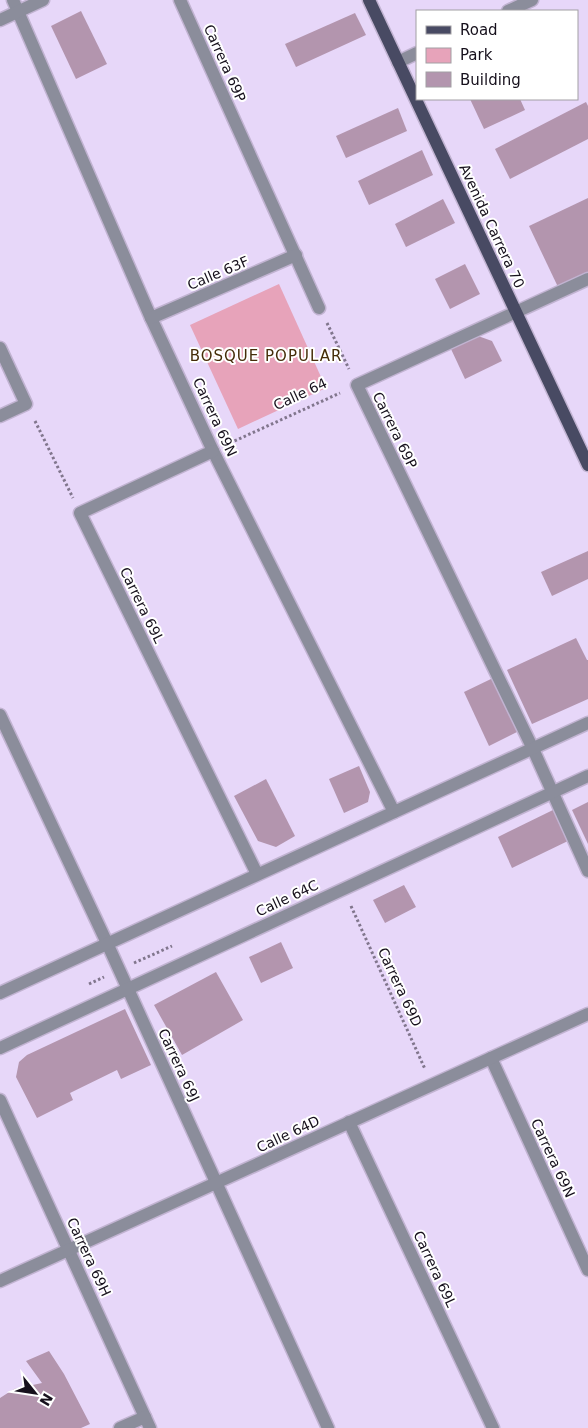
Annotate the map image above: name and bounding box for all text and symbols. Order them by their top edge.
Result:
legend [416,10,578,100]
text: Road [460,21,498,39]
street label: Carrera 69P [201,22,249,104]
text: Park [460,46,493,64]
text: Building [460,71,521,89]
street label: Avenida Carrera 70 [456,162,528,290]
street label: Calle 63F [185,253,251,293]
district label: BOSQUE POPULAR [190,347,342,365]
street label: Carrera 69N [190,375,240,459]
street label: Calle 64 [271,375,329,413]
street label: Carrera 69P [370,389,420,471]
street label: Carrera 69L [117,564,167,646]
street label: Calle 64C [253,877,321,919]
street label: Carrera 69D [375,945,425,1029]
street label: Carrera 69J [155,1026,203,1104]
street label: Calle 64D [254,1112,322,1156]
street label: Carrera 69N [528,1116,578,1200]
street label: Carrera 69H [64,1215,114,1299]
street label: Carrera 69L [410,1228,460,1310]
north arrow [10,1368,60,1418]
text: N [36,1390,56,1409]

